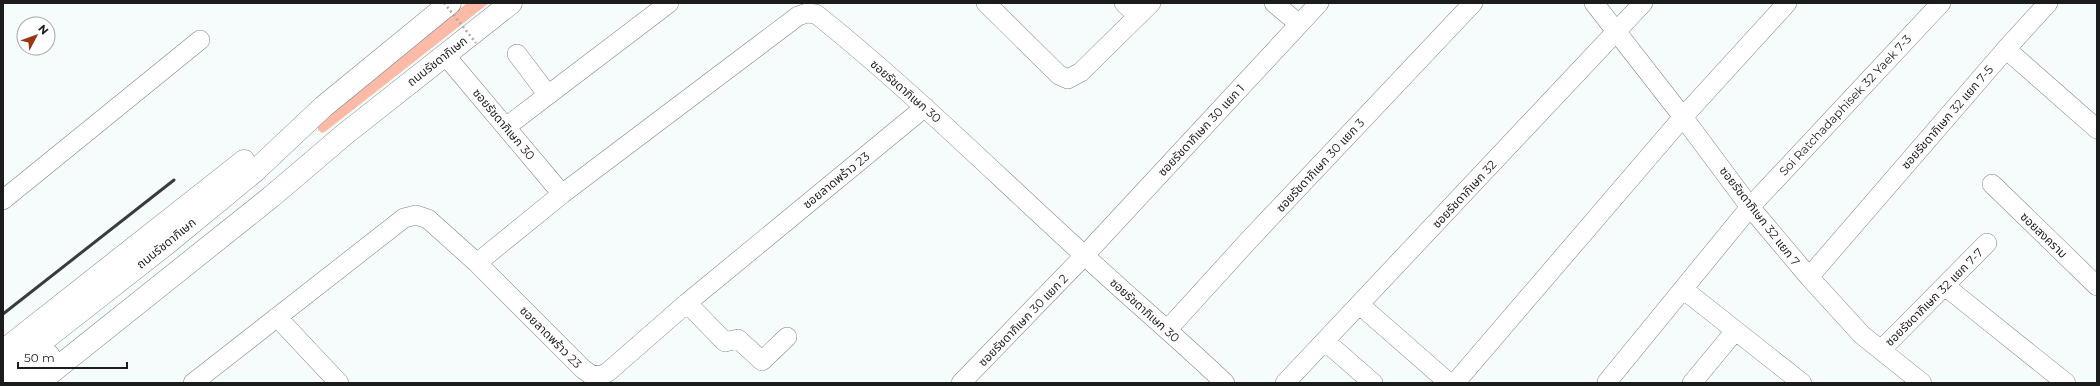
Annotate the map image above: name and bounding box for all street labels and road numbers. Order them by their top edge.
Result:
street label: Soi Ratchadaphisek 32 Yaek 7-3 [1776,31,1915,179]
street label: ถนนรัชดาภิเษก [404,33,470,89]
street label: ซอยรัชดาภิเษก 30 [868,56,944,126]
street label: ซอยรัชดาภิเษก 32 แยก 7-5 [1898,62,1996,172]
street label: ซอยรัชดาภิเษก 30 แยก 1 [1155,81,1247,179]
street label: ซอยรัชดาภิเษก 30 [470,85,538,163]
street label: ซอยรัชดาภิเษก 30 แยก 3 [1273,115,1367,215]
street label: ซอยลาดพร้าว 23 [800,148,873,211]
street label: ซอยรัชดาภิเษก 32 [1429,157,1499,231]
street label: ซอยรัชดาภิเษก 32 แยก 7 [1717,163,1803,269]
street label: ซอยสงคราม [2017,209,2071,261]
street label: ถนนรัชดาภิเษก [133,214,199,272]
street label: ซอยรัชดาภิเษก 32 แยก 7-7 [1882,245,1986,349]
street label: ซอยรัชดาภิเษก 30 แยก 2 [975,271,1071,369]
street label: ซอยรัชดาภิเษก 30 [1107,275,1183,345]
street label: ซอยลาดพร้าว 23 [517,303,585,371]

